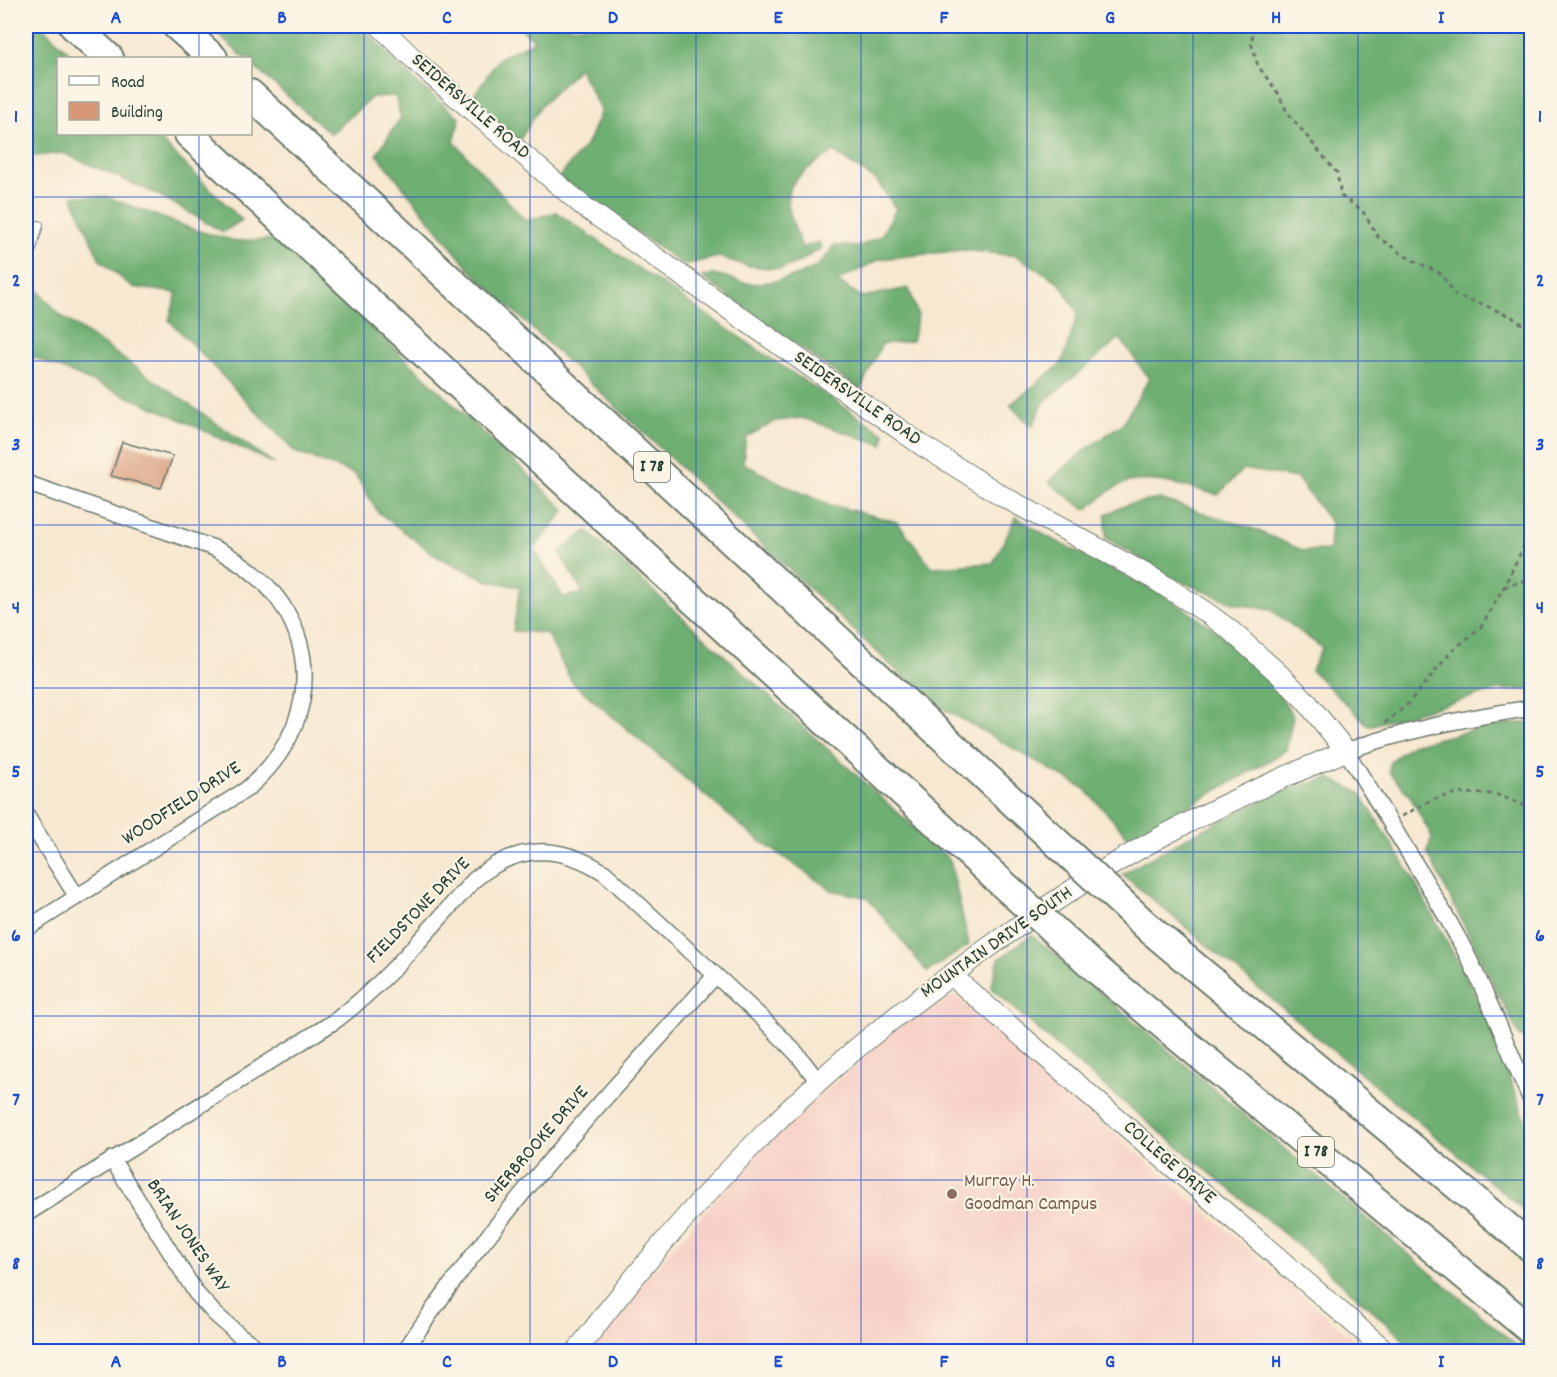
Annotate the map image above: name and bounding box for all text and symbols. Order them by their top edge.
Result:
text: A [111,5,122,33]
text: B [277,5,287,33]
text: C [442,5,452,33]
text: D [608,5,619,33]
text: E [773,5,783,33]
text: F [940,5,950,33]
text: G [1105,5,1115,33]
text: H [1271,5,1281,33]
text: I [1438,5,1445,33]
street label: SEIDERSVILLE ROAD [404,47,536,167]
legend [57,57,252,135]
text: Road [111,71,145,96]
text: Building [111,101,163,126]
text: 1 [14,104,18,132]
text: 1 [1538,104,1542,132]
text: 2 [12,268,20,296]
text: 2 [1536,268,1544,296]
street label: SEIDERSVILLE ROAD [787,344,927,454]
text: 3 [12,432,20,460]
text: 3 [1536,432,1544,460]
road number: I 78 [634,452,670,482]
text: 4 [12,595,20,623]
text: 4 [1536,595,1544,623]
street label: WOODFIELD DRIVE [117,755,247,853]
text: 5 [11,759,21,787]
text: 5 [1535,759,1545,787]
street label: FIELDSTONE DRIVE [360,851,478,971]
street label: MOUNTAIN DRIVE SOUTH [915,880,1079,1006]
text: 6 [11,923,21,951]
text: 6 [1535,923,1545,951]
street label: SHERBROOKE DRIVE [478,1080,596,1210]
text: 7 [12,1087,20,1115]
text: 7 [1536,1087,1544,1115]
street label: COLLEGE DRIVE [1116,1115,1222,1211]
road number: I 78 [1298,1137,1334,1167]
place label: Murray H. Goodman Campus [964,1168,1097,1219]
street label: BRIAN JONES WAY [139,1174,236,1299]
marker: Murray H. Goodman Campus [945,1187,959,1201]
text: 8 [12,1251,20,1279]
text: 8 [1536,1251,1544,1279]
text: A [111,1349,122,1377]
text: B [277,1349,287,1377]
text: C [442,1349,452,1377]
text: D [608,1349,619,1377]
text: E [773,1349,783,1377]
text: F [940,1349,950,1377]
text: G [1105,1349,1115,1377]
text: H [1271,1349,1281,1377]
text: I [1438,1349,1445,1377]

